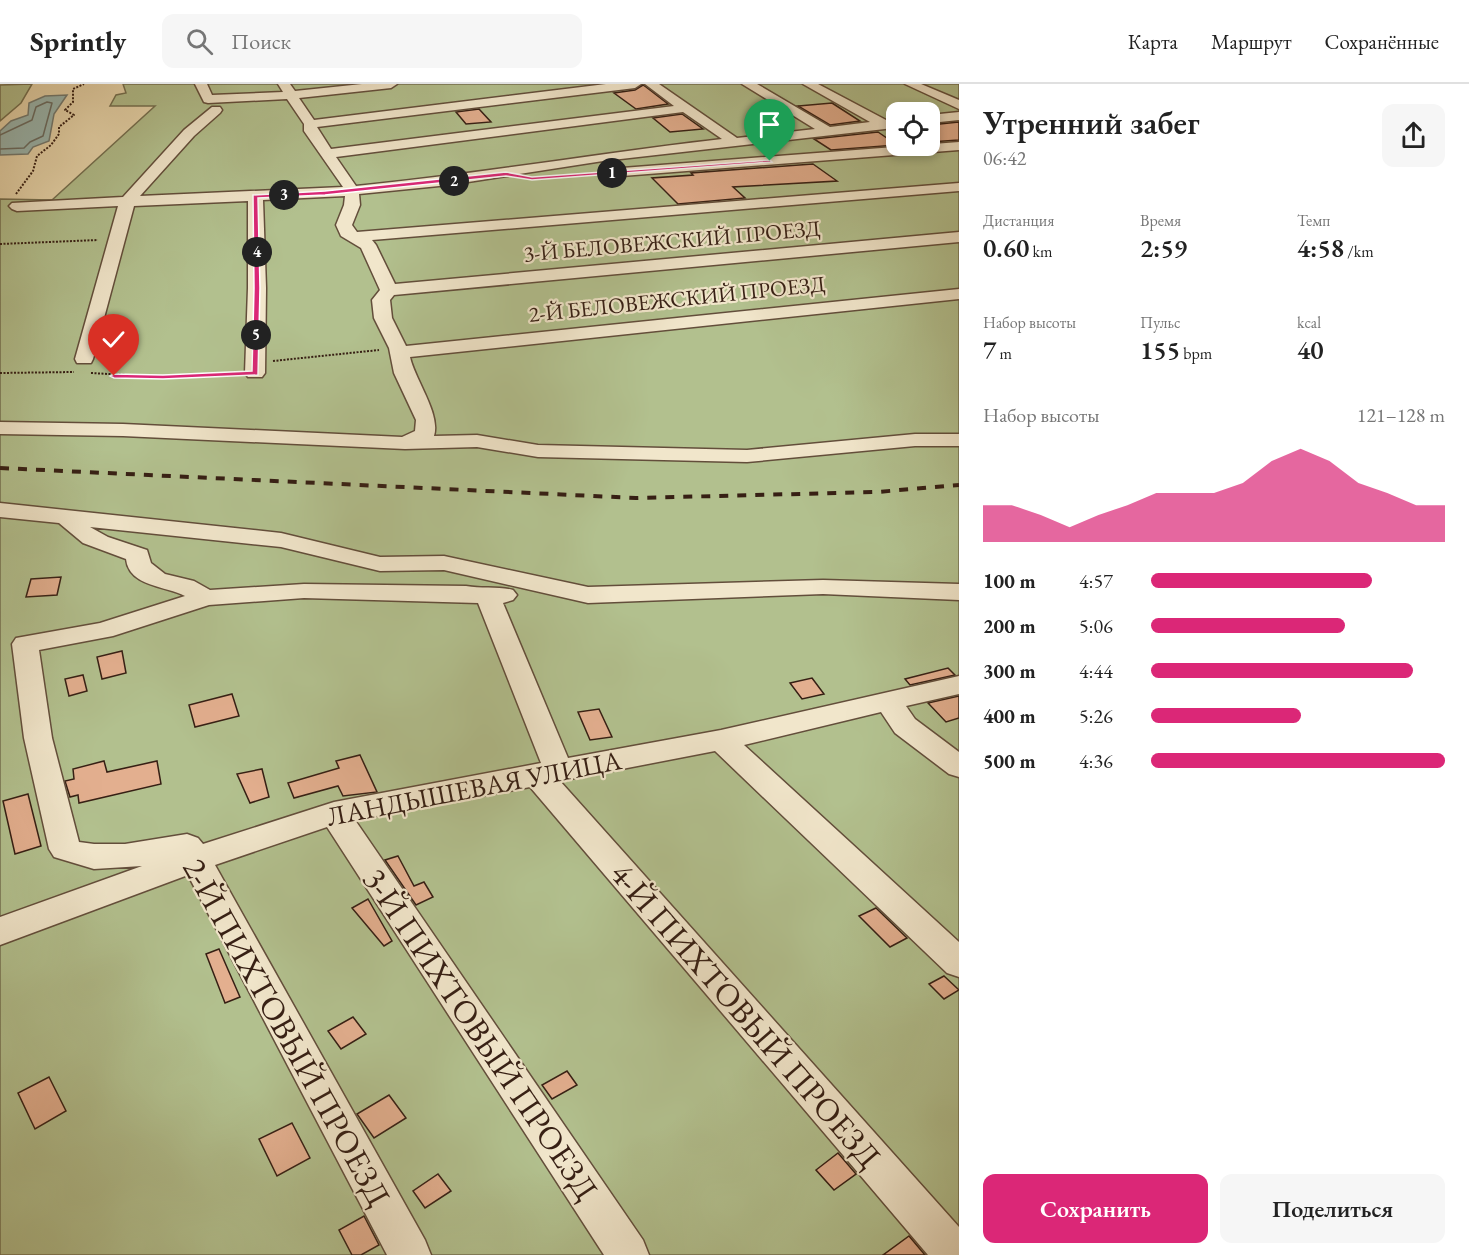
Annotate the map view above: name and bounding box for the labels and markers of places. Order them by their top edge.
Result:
pin [744,99,795,161]
pin: 1 [597,158,627,188]
pin: 2 [439,166,469,196]
pin: 3 [269,180,299,210]
pin: 4 [242,237,272,267]
pin [88,314,139,376]
pin: 5 [241,320,271,350]

